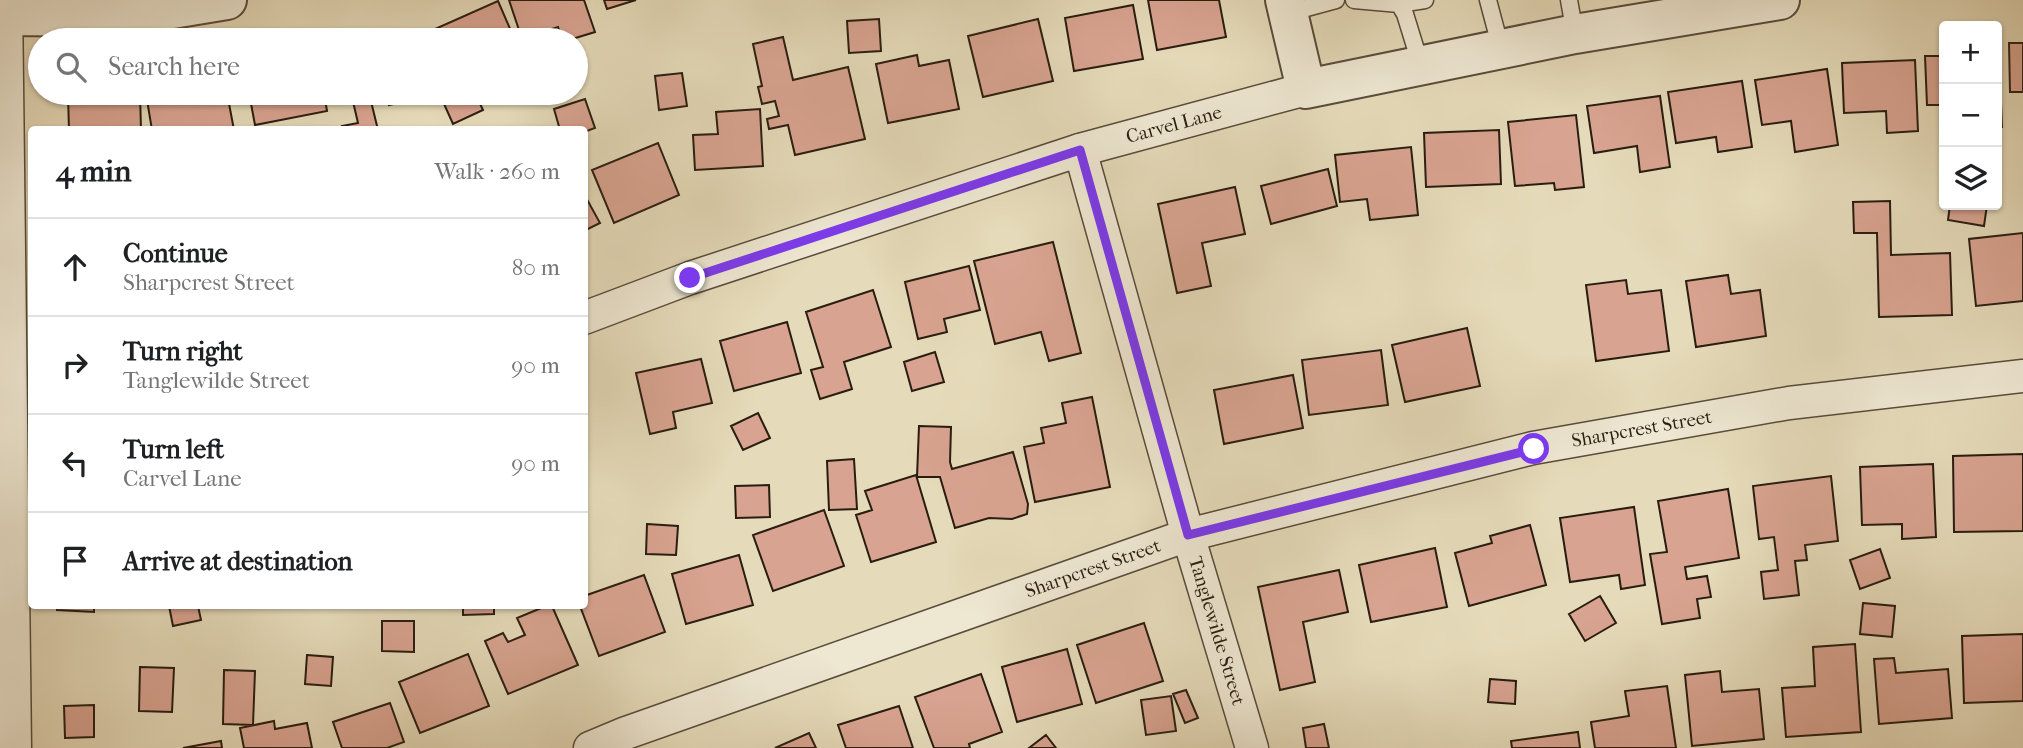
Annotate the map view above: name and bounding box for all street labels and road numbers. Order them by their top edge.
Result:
street label: Carvel Lane [1124,101,1224,148]
street label: Sharpcrest Street [1570,406,1714,452]
street label: Sharpcrest Street [1022,534,1164,602]
street label: Tanglewilde Street [1184,554,1250,708]

